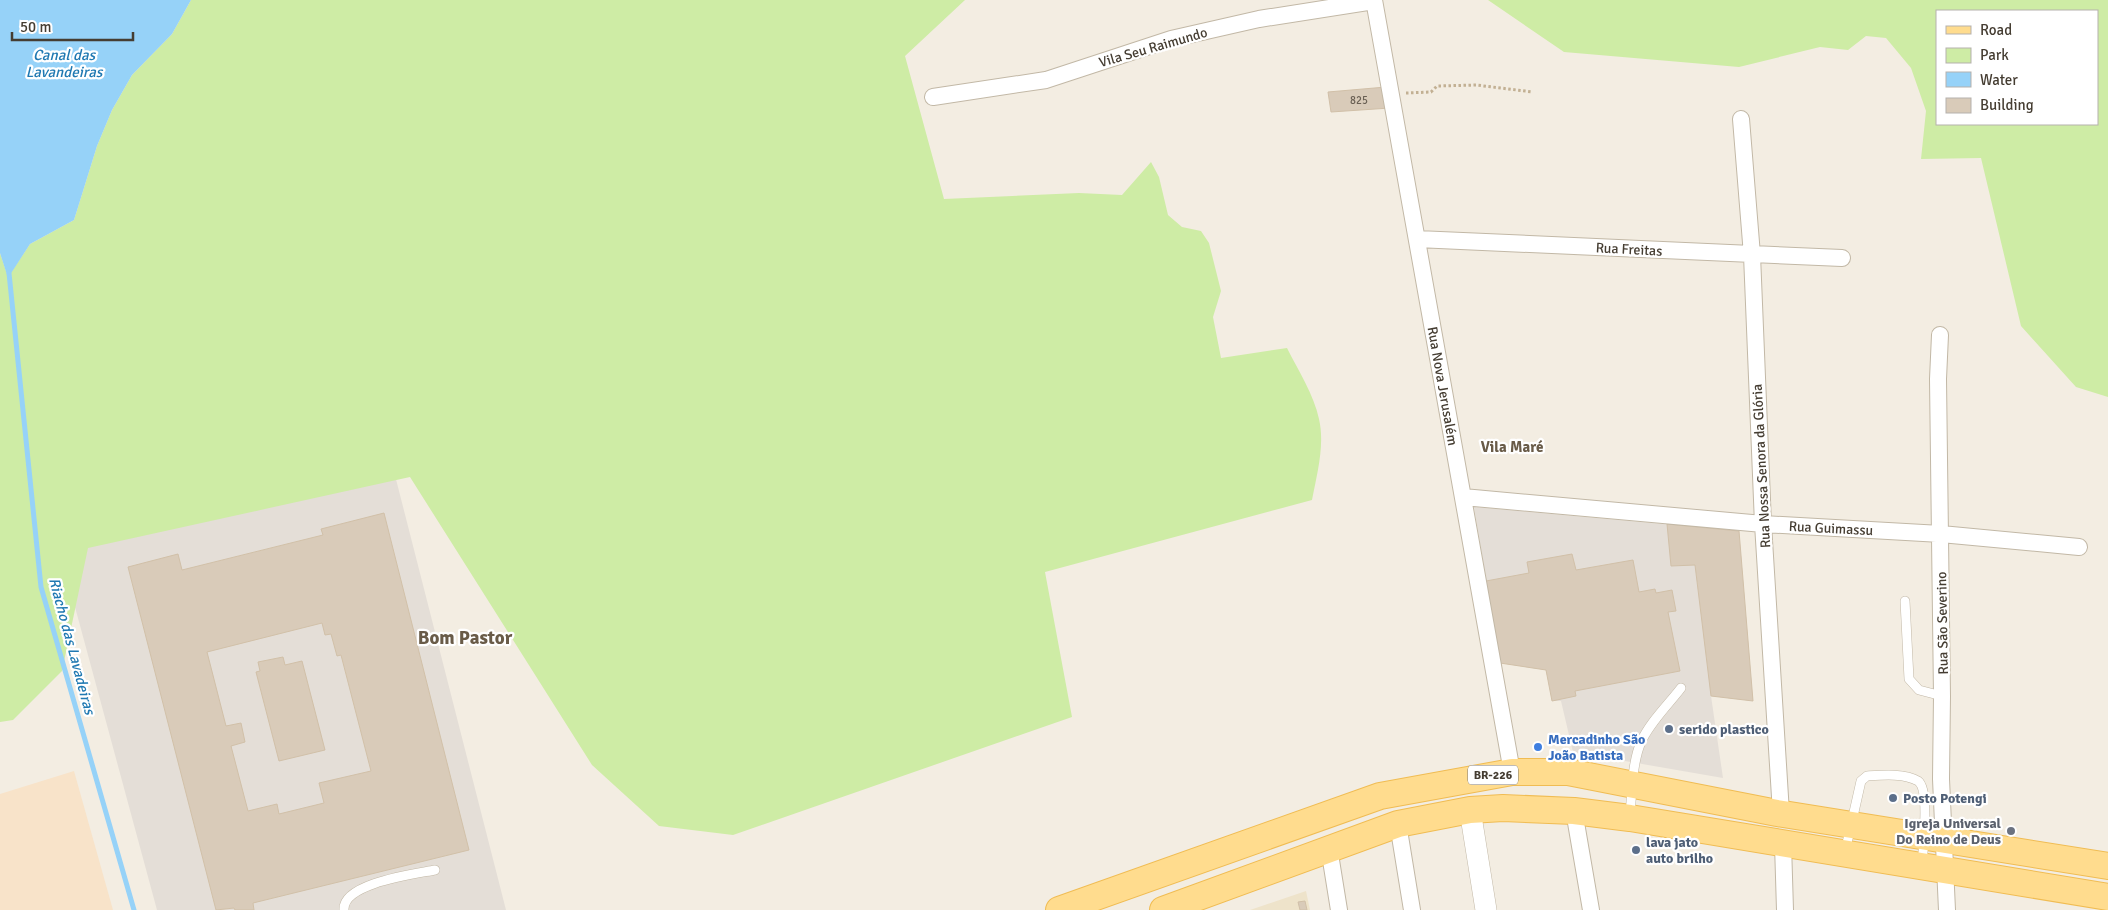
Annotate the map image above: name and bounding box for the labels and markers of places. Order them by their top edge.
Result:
place label: serido plastico [1679,721,1769,738]
marker: serido plastico [1663,723,1675,735]
place label: Mercadinho São João Batista [1548,731,1645,764]
marker: Mercadinho São João Batista [1532,741,1544,753]
place label: Posto Potengi [1903,790,1987,807]
marker: Posto Potengi [1887,792,1899,804]
place label: Igreja Universal Do Reino de Deus [1896,815,2002,848]
marker: Igreja Universal Do Reino de Deus [2005,825,2017,837]
place label: lava jato auto brilho [1646,834,1713,867]
marker: lava jato auto brilho [1630,844,1642,856]

